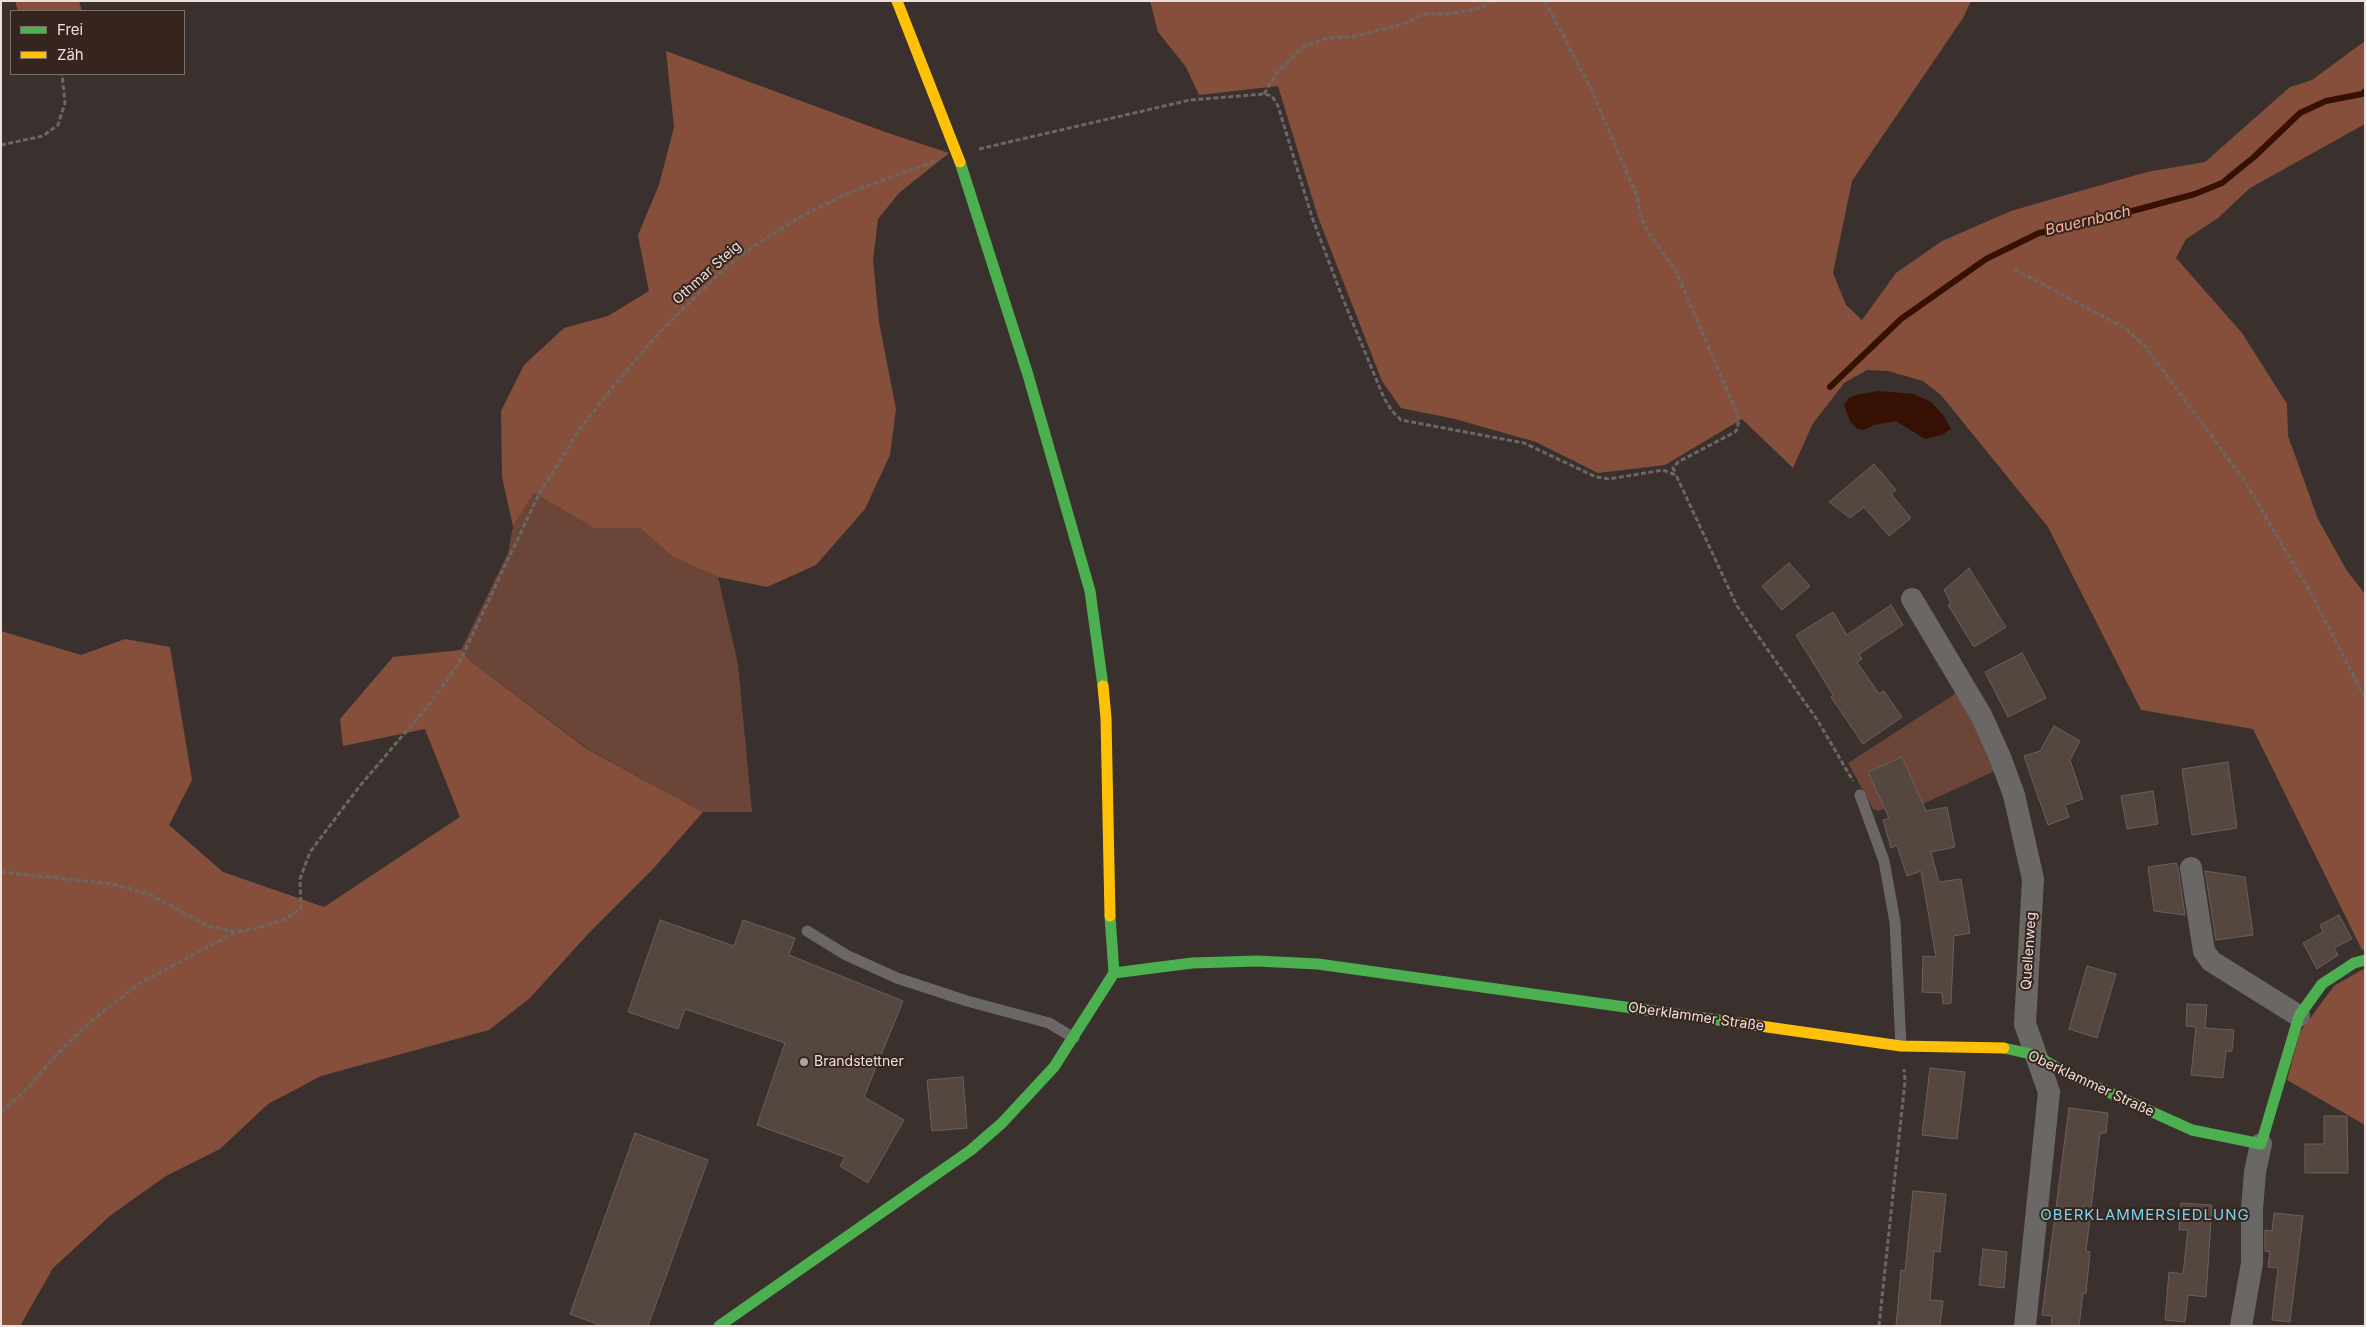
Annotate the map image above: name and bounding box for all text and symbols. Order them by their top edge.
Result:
legend [10,10,185,75]
text: Frei [57,20,83,39]
text: Zäh [57,45,84,64]
water label: Bauernbach [2044,202,2132,240]
street label: Othmar Steig [669,238,745,308]
street label: Quellenweg [2018,911,2040,991]
street label: Oberklammer Straße [1627,999,1765,1035]
street label: Oberklammer Straße [2025,1047,2157,1121]
place label: Brandstettner [814,1054,904,1070]
marker: Brandstettner [798,1056,810,1068]
district label: OBERKLAMMERSIEDLUNG [2038,1206,2252,1224]

